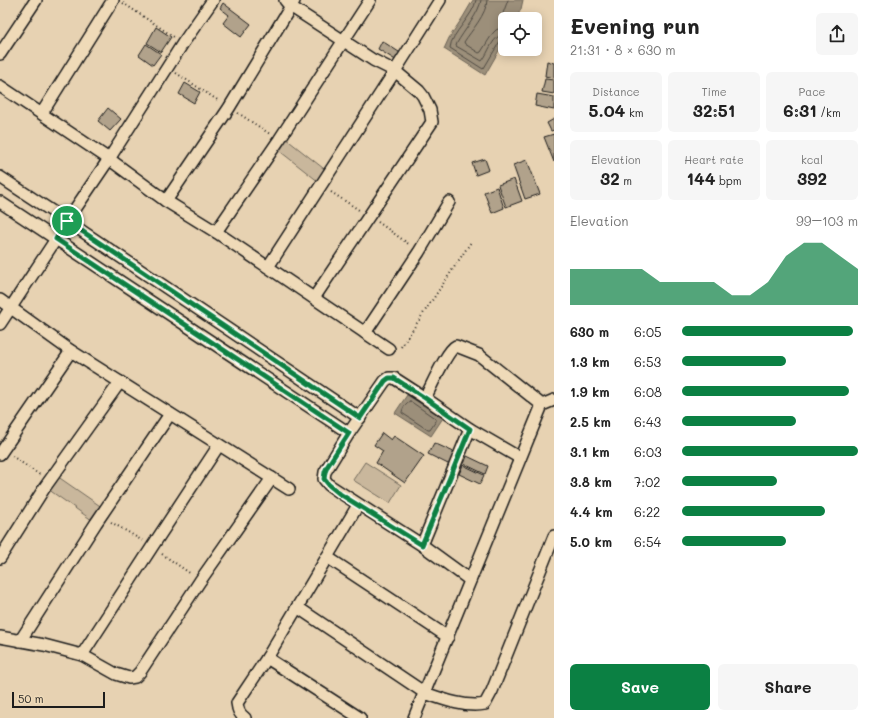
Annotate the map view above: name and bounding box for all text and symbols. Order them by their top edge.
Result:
text: Evening run [570,11,700,40]
map controls [498,12,542,56]
button: locate [498,12,542,56]
button: share [816,13,858,55]
text: 21:31 · 8 × 630 m [570,41,676,58]
text: Distance [592,84,640,99]
text: Time [701,84,727,99]
text: Pace [799,84,825,99]
text: 5.04 [588,99,625,121]
text: 32:51 [693,99,735,121]
text: 6:31 [783,99,817,121]
text: km [625,105,644,120]
text: /km [817,105,841,120]
text: Elevation [591,152,641,167]
text: Heart rate [684,152,744,167]
text: kcal [801,152,823,167]
text: 32 [600,167,620,189]
text: 144 [686,167,716,189]
text: 392 [797,167,827,189]
text: m [620,173,632,188]
text: bpm [716,173,742,188]
pin [50,204,84,238]
icon: arrive [56,210,78,232]
text: Elevation [570,212,628,229]
text: 99–103 m [796,212,858,229]
text: 630 m [570,323,609,340]
text: 6:05 [634,323,661,340]
text: 1.3 km [570,353,610,370]
text: 6:53 [634,353,661,370]
text: 1.9 km [570,383,610,400]
text: 6:08 [634,383,662,400]
text: 2.5 km [570,413,611,430]
text: 6:43 [634,413,661,430]
text: 3.1 km [570,443,610,460]
text: 6:03 [634,443,662,460]
text: 3.8 km [570,473,612,490]
text: 7:02 [634,473,661,490]
text: 4.4 km [570,503,613,520]
text: 6:22 [634,503,660,520]
text: 5.0 km [570,533,612,550]
text: 6:54 [634,533,661,550]
button: Save [570,664,710,710]
button: Share [718,664,858,710]
scale bar [12,690,105,709]
text: 50 m [18,691,44,706]

